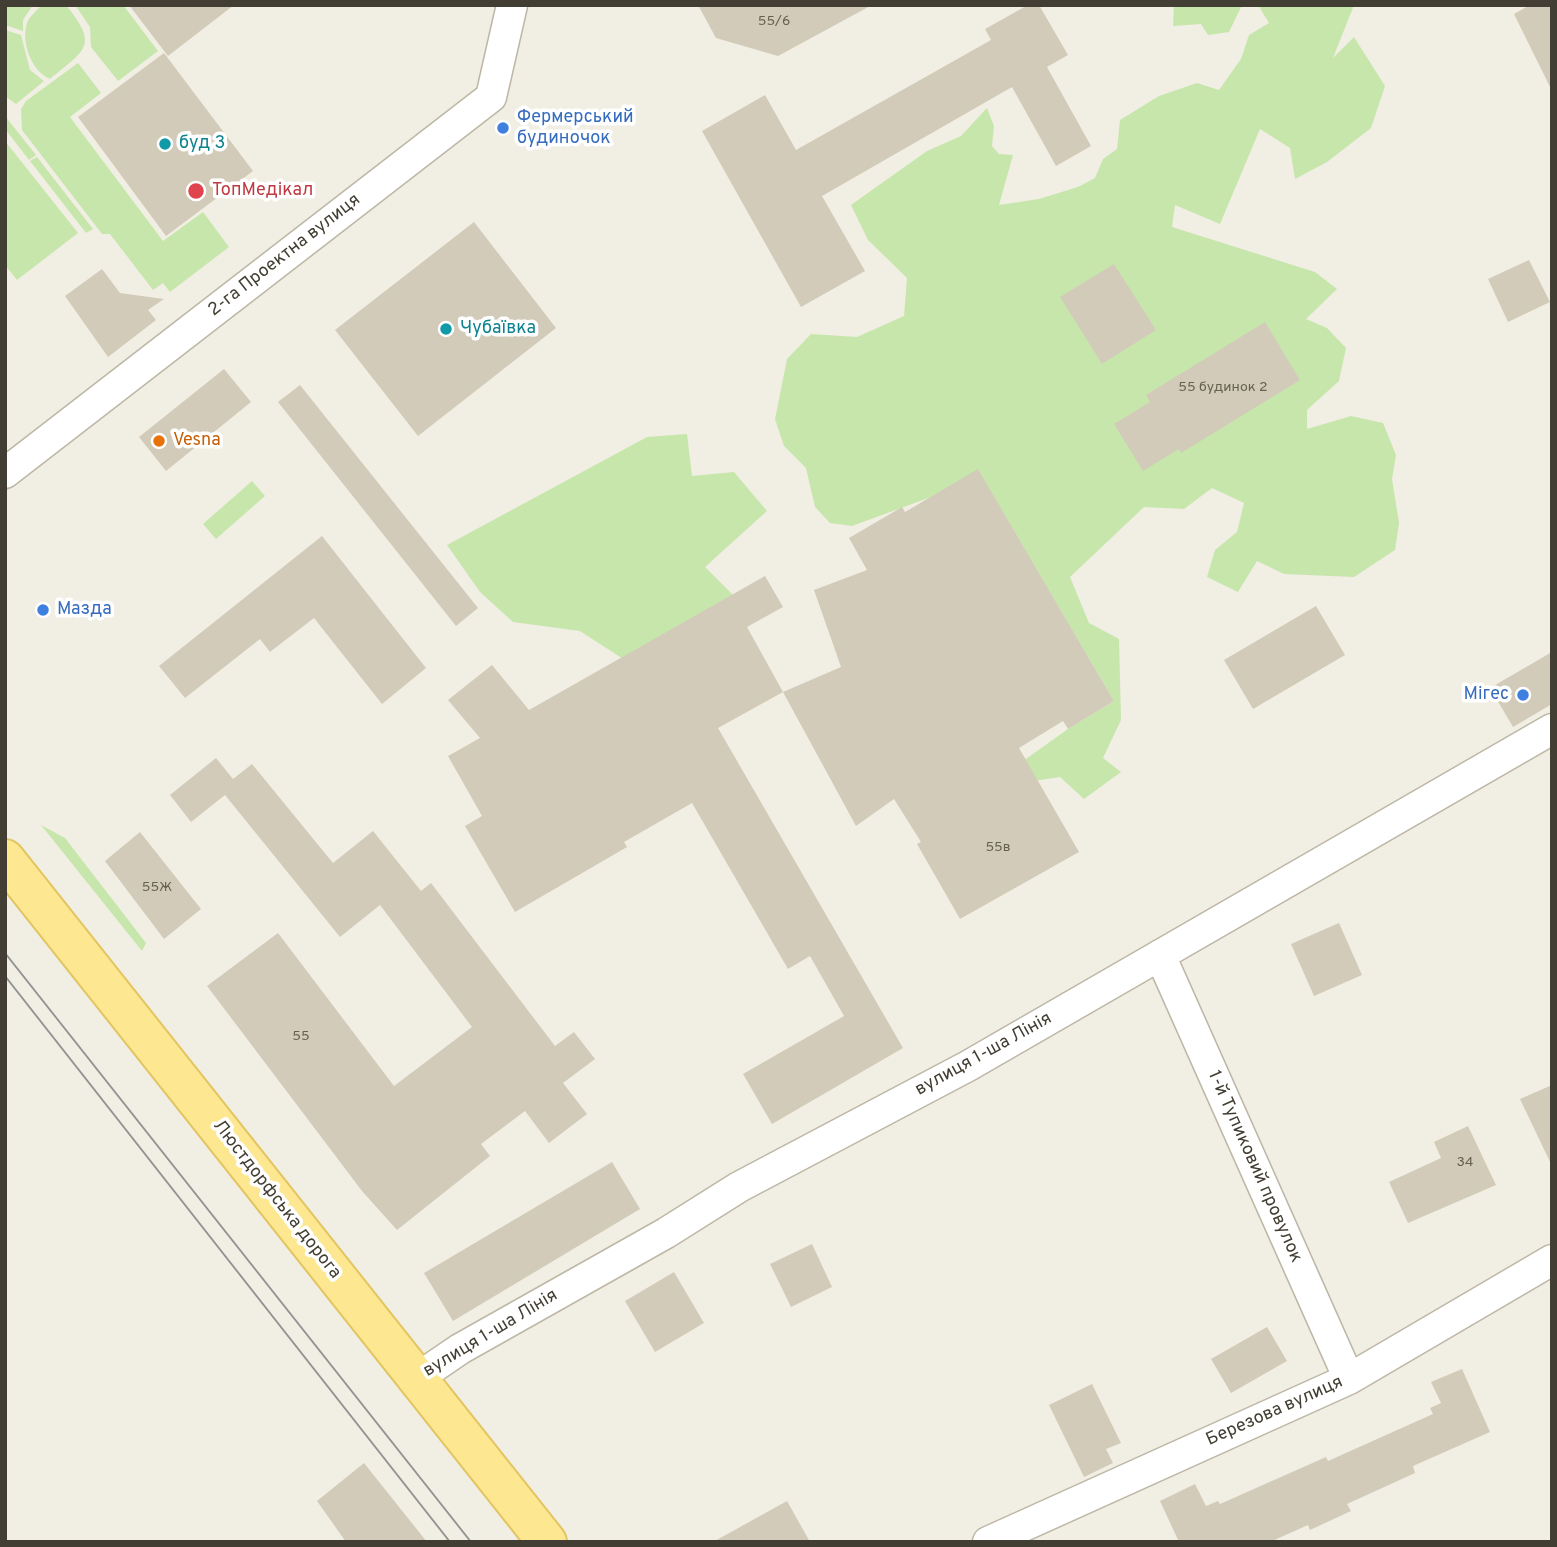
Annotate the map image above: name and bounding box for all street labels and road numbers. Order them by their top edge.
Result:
street label: 2-га Проектна вулиця [205,190,365,322]
street label: вулиця 1-ша Лінія [912,1008,1056,1102]
street label: 1-й Тупиковий провулок [1202,1068,1306,1266]
street label: Люстдорфська дорога [207,1116,345,1284]
street label: вулиця 1-ша Лінія [420,1285,562,1383]
street label: Березова вулиця [1203,1372,1347,1452]

